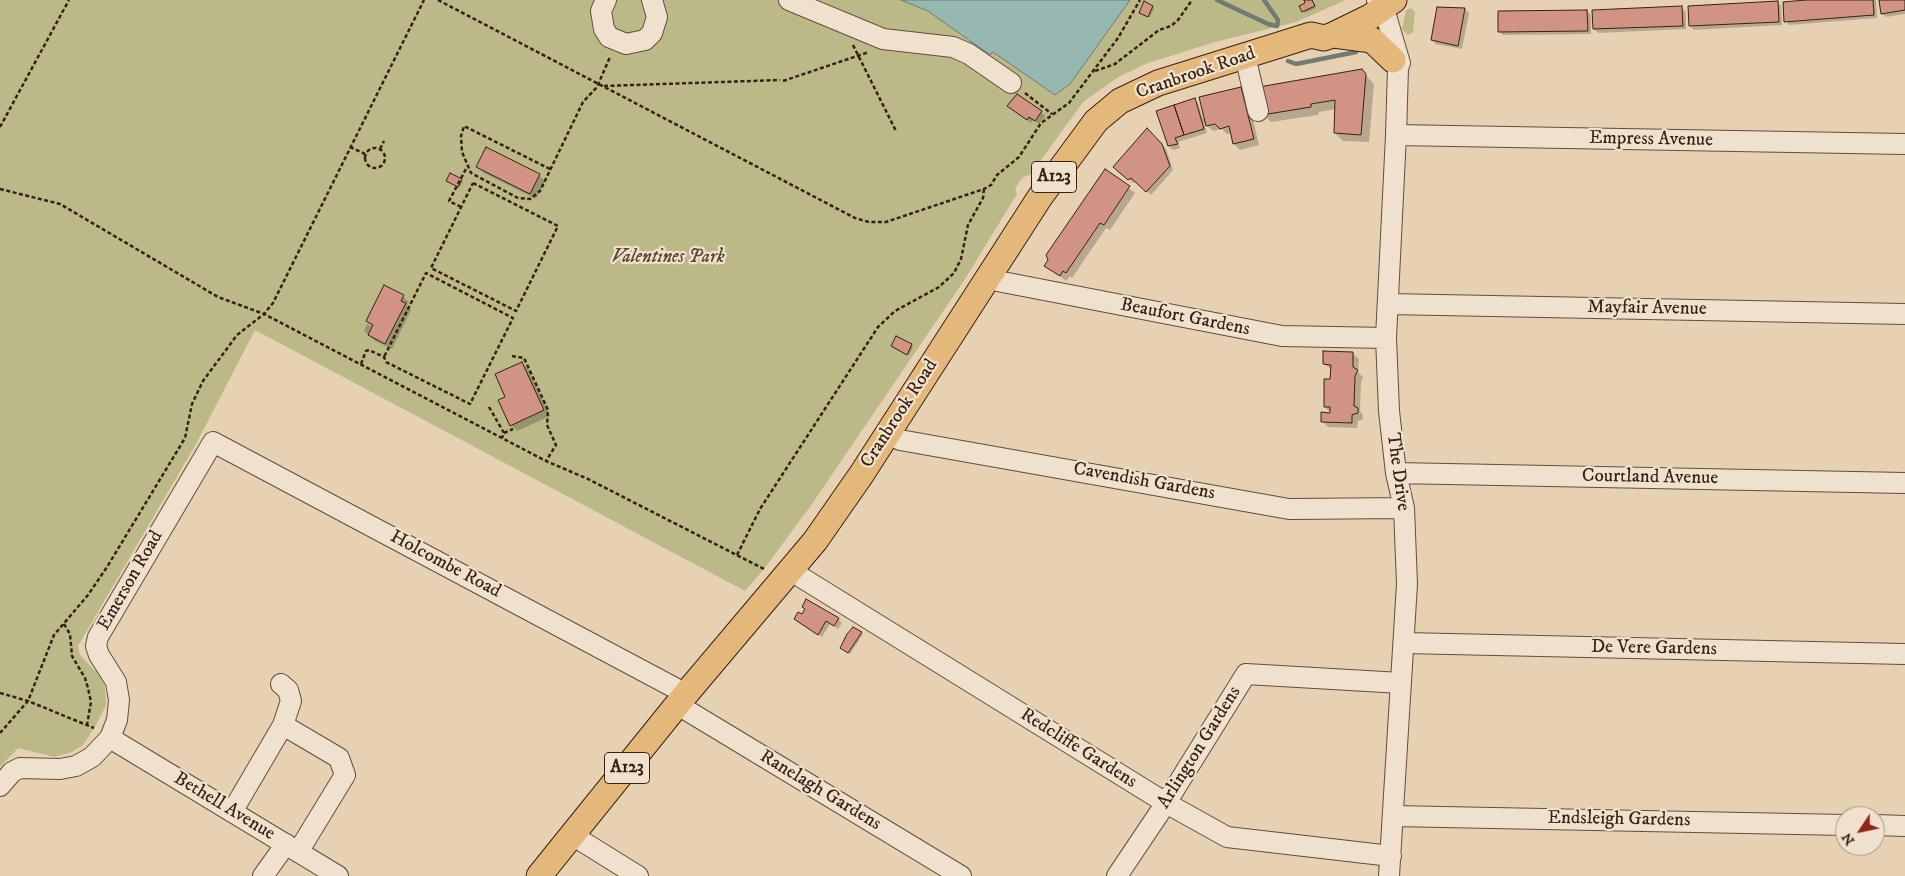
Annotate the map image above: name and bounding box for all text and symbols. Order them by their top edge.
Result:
street label: Cranbrook Road [1133,43,1259,105]
street label: Empress Avenue [1589,128,1713,152]
road number: A123 [1032,162,1076,192]
park label: Valentines Park [611,247,725,269]
street label: Beaufort Gardens [1118,294,1252,342]
street label: Mayfair Avenue [1587,297,1707,321]
street label: Cranbrook Road [856,355,944,473]
street label: The Drive [1380,432,1414,512]
street label: Cavendish Gardens [1071,458,1217,506]
street label: Courtland Avenue [1582,465,1718,491]
street label: Holcombe Road [386,526,504,604]
street label: Emerson Road [93,527,169,635]
street label: De Vere Gardens [1591,637,1717,661]
street label: Arlington Gardens [1153,683,1247,813]
street label: Redcliffe Gardens [1015,704,1141,794]
street label: Ranelagh Gardens [755,746,885,836]
road number: A123 [604,752,650,784]
street label: Bethell Avenue [169,768,279,846]
north arrow [1835,806,1885,856]
street label: Endsleigh Gardens [1547,807,1691,833]
text: N [1838,829,1859,849]

